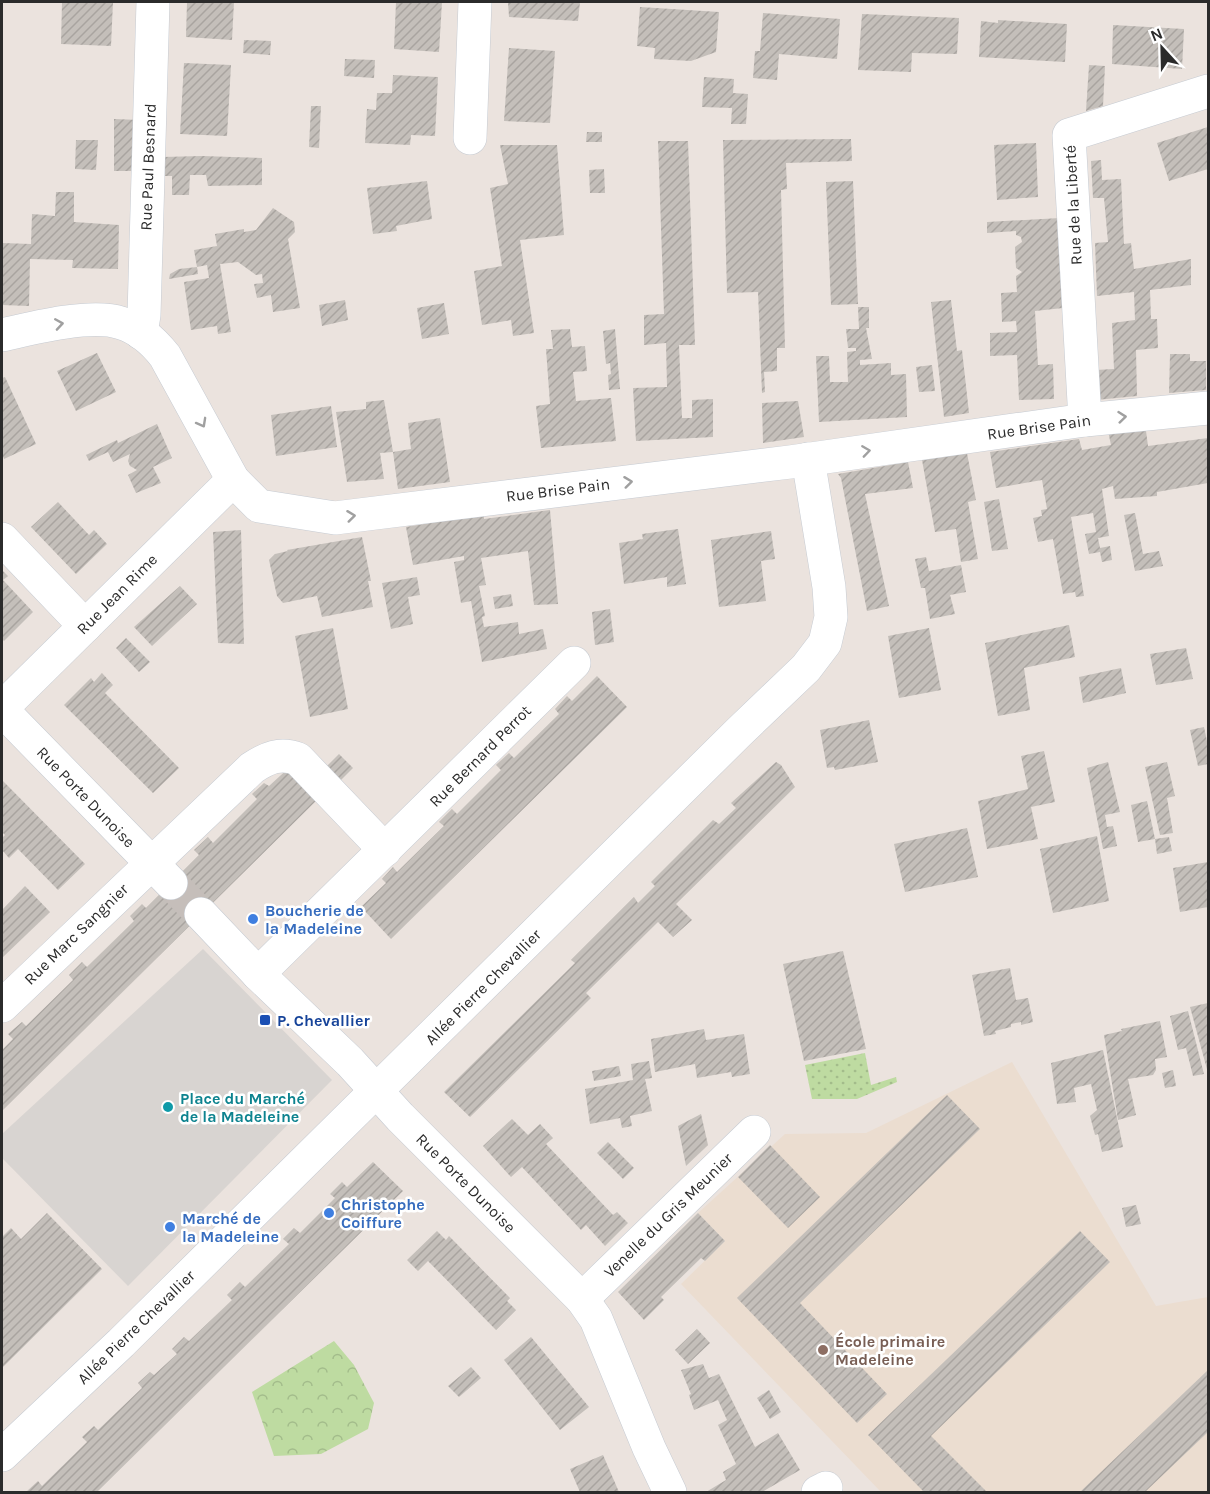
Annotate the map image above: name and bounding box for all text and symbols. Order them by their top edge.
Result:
north arrow [1132,18,1192,78]
text: N [1148,24,1165,46]
street label: Rue Paul Besnard [136,103,160,231]
street label: Rue de la Liberté [1060,145,1086,265]
one-way arrow [54,319,64,331]
street label: Rue Brise Pain [986,410,1092,444]
one-way arrow [1118,411,1127,424]
one-way arrow [195,417,206,427]
one-way arrow [862,445,871,457]
street label: Rue Brise Pain [505,474,611,506]
one-way arrow [624,476,633,488]
one-way arrow [347,510,356,523]
street label: Rue Jean Rime [73,550,161,638]
street label: Rue Bernard Perrot [425,701,535,811]
street label: Rue Porte Dunoise [33,743,139,851]
street label: Rue Marc Sangnier [20,879,132,989]
place label: Boucherie de la Madeleine [265,901,364,938]
marker: Boucherie de la Madeleine [246,912,260,926]
street label: Allée Pierre Chevallier [421,925,545,1049]
place label: P. Chevallier [277,1011,370,1030]
marker: P. Chevallier [258,1013,272,1027]
place label: Place du Marché de la Madeleine [180,1089,305,1126]
marker: Place du Marché de la Madeleine [161,1100,175,1114]
street label: Rue Porte Dunoise [412,1129,520,1237]
street label: Venelle du Gris Meunier [600,1148,736,1281]
place label: Christophe Coiffure [341,1195,425,1232]
marker: Christophe Coiffure [322,1206,336,1220]
place label: Marché de la Madeleine [182,1209,279,1246]
marker: Marché de la Madeleine [163,1220,177,1234]
street label: Allée Pierre Chevallier [73,1266,199,1388]
place label: École primaire Madeleine [835,1332,945,1369]
marker: École primaire Madeleine [816,1343,830,1357]

